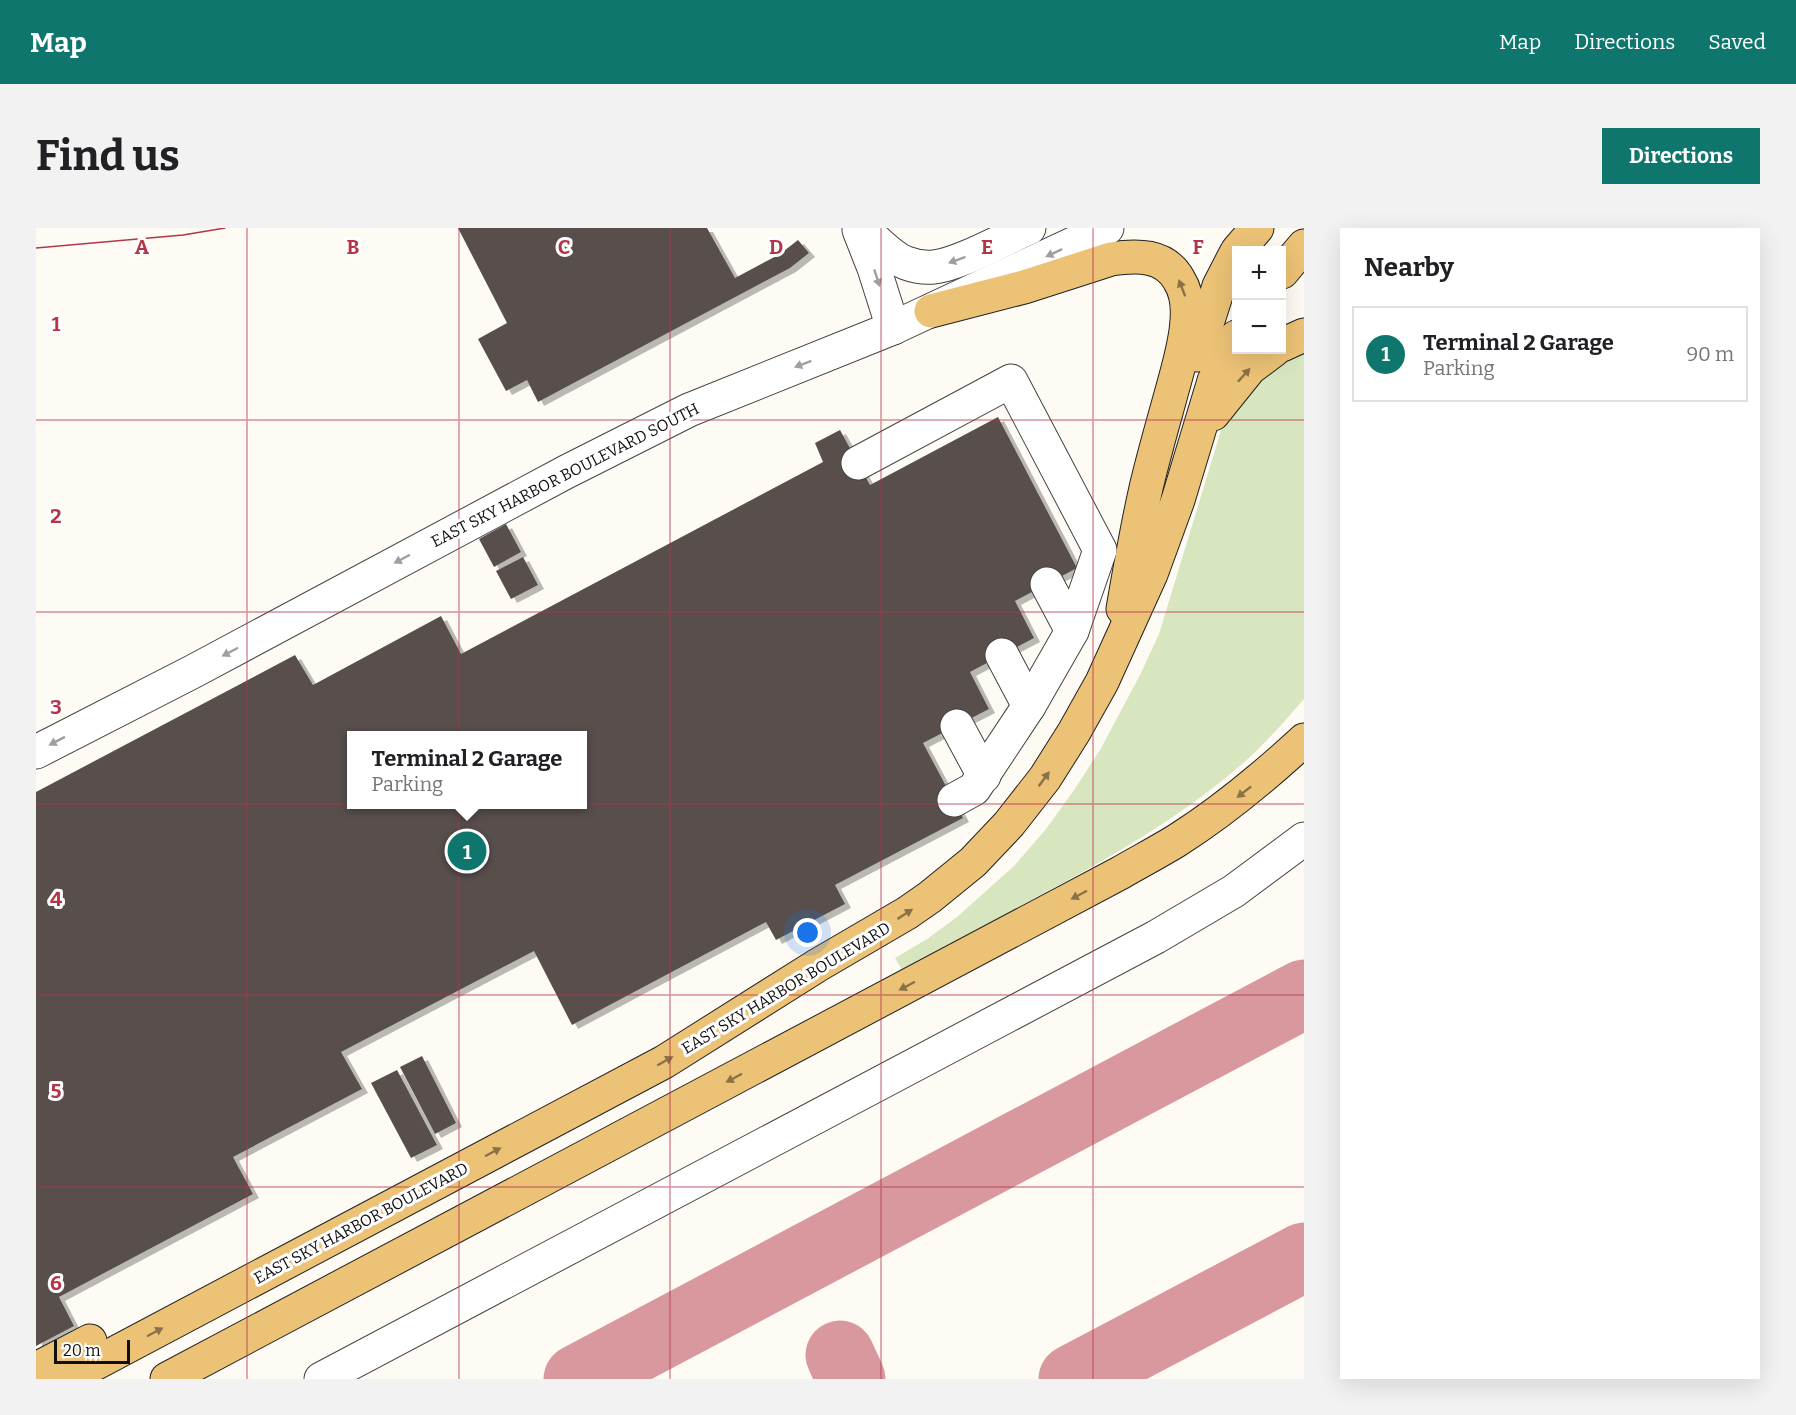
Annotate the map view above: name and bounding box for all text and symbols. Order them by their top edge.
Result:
text: Map [30,26,87,59]
text: Map [1499,29,1541,55]
text: Directions [1574,29,1675,55]
text: Saved [1708,29,1766,55]
button: Directions [1602,128,1760,184]
text: Find us [36,131,180,181]
text: A [135,235,150,259]
text: B [347,235,360,259]
text: C [558,235,570,259]
text: D [769,235,783,259]
text: E [981,235,993,259]
text: F [1192,235,1204,259]
map controls [1232,246,1286,354]
button: + [1232,246,1286,300]
one-way arrow [1045,248,1062,257]
text: Nearby [1364,252,1454,283]
one-way arrow [947,255,965,265]
one-way arrow [873,269,883,287]
one-way arrow [1176,278,1186,296]
button: − [1232,300,1286,354]
text: 1 [52,312,61,336]
text: Terminal 2 Garage [1423,329,1614,356]
text: 1 [1381,342,1390,366]
text: 90 m [1686,342,1734,366]
text: Parking [1423,356,1495,380]
one-way arrow [794,359,812,369]
one-way arrow [1238,367,1251,382]
street label: EAST SKY HARBOR BOULEVARD SOUTH [428,399,702,551]
text: 2 [50,504,62,528]
one-way arrow [393,554,411,564]
one-way arrow [221,646,239,656]
text: 3 [50,695,62,719]
popup [347,731,587,809]
one-way arrow [48,736,65,746]
text: Terminal 2 Garage [372,745,562,772]
text: Parking [372,772,443,796]
one-way arrow [1038,772,1050,788]
one-way arrow [1236,785,1252,798]
pin: 1 [448,828,486,874]
text: 4 [50,887,62,911]
one-way arrow [1070,890,1087,900]
one-way arrow [897,909,913,920]
street label: EAST SKY HARBOR BOULEVARD [678,918,894,1058]
your location [793,918,822,947]
one-way arrow [898,981,915,991]
one-way arrow [657,1055,673,1066]
one-way arrow [726,1073,743,1083]
text: 5 [51,1079,62,1103]
one-way arrow [485,1147,502,1157]
street label: EAST SKY HARBOR BOULEVARD [251,1158,471,1288]
text: 6 [50,1271,62,1295]
one-way arrow [146,1327,163,1337]
scale bar [54,1337,130,1364]
text: 20 m [63,1341,100,1360]

